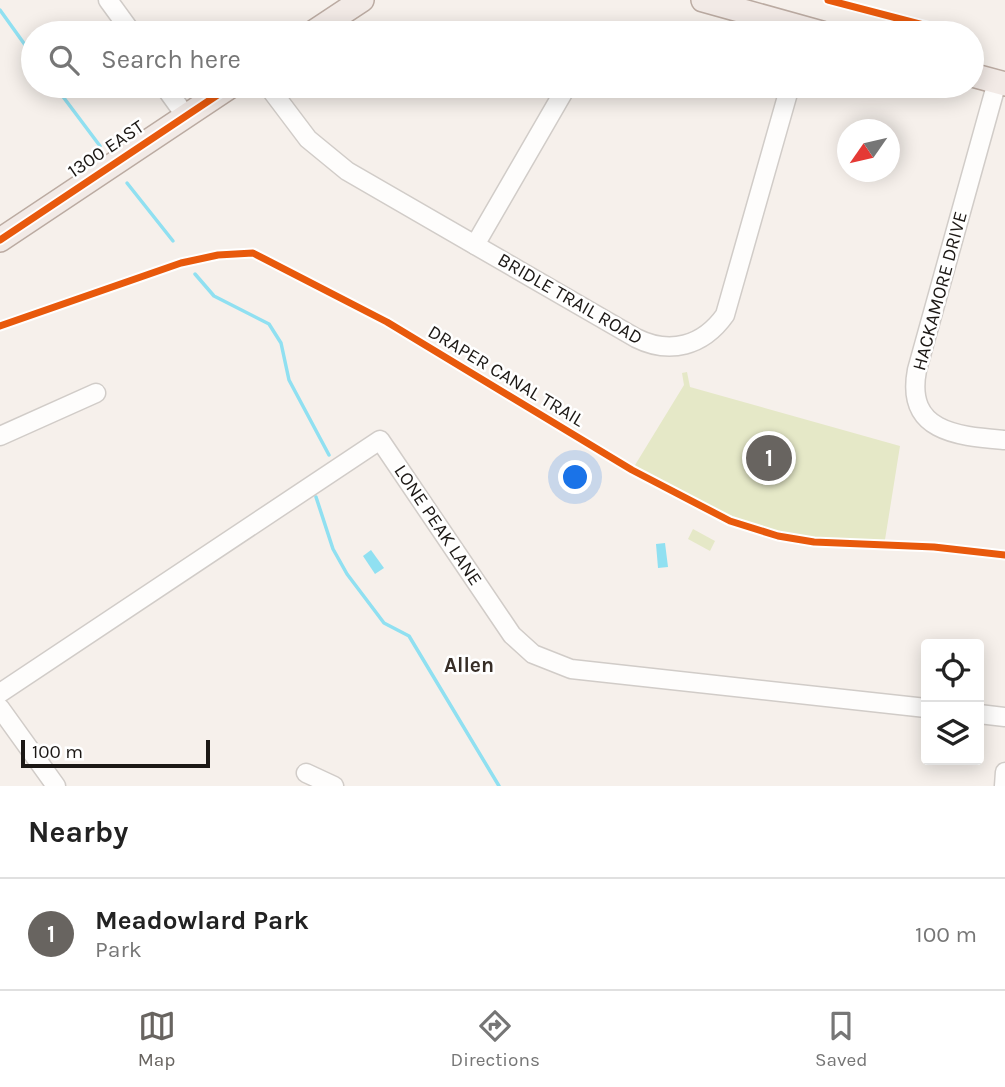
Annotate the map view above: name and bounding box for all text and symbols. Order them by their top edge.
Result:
search box [21,21,984,98]
icon: search [45,41,83,79]
text: Search here [101,44,241,75]
street label: 1300 EAST [64,115,149,182]
north arrow [837,119,900,182]
street label: HACKAMORE DRIVE [908,209,972,373]
street label: BRIDLE TRAIL ROAD [494,249,646,349]
street label: DRAPER CANAL TRAIL [424,321,588,431]
pin: 1 [746,432,792,484]
street label: LONE PEAK LANE [389,460,487,590]
your location [558,460,592,494]
map controls [921,639,984,765]
button: locate [921,639,984,702]
district label: Allen [444,653,494,677]
button: layers [921,702,984,765]
scale bar [21,737,210,769]
text: 100 m [32,741,83,763]
text: Nearby [28,814,128,850]
text: Meadowlard Park [95,905,309,936]
text: 1 [47,921,55,948]
text: 100 m [915,921,977,948]
text: Park [95,936,142,963]
tab: Map [138,1007,176,1071]
tab: Directions [451,1007,540,1071]
tab: Saved [815,1007,867,1071]

